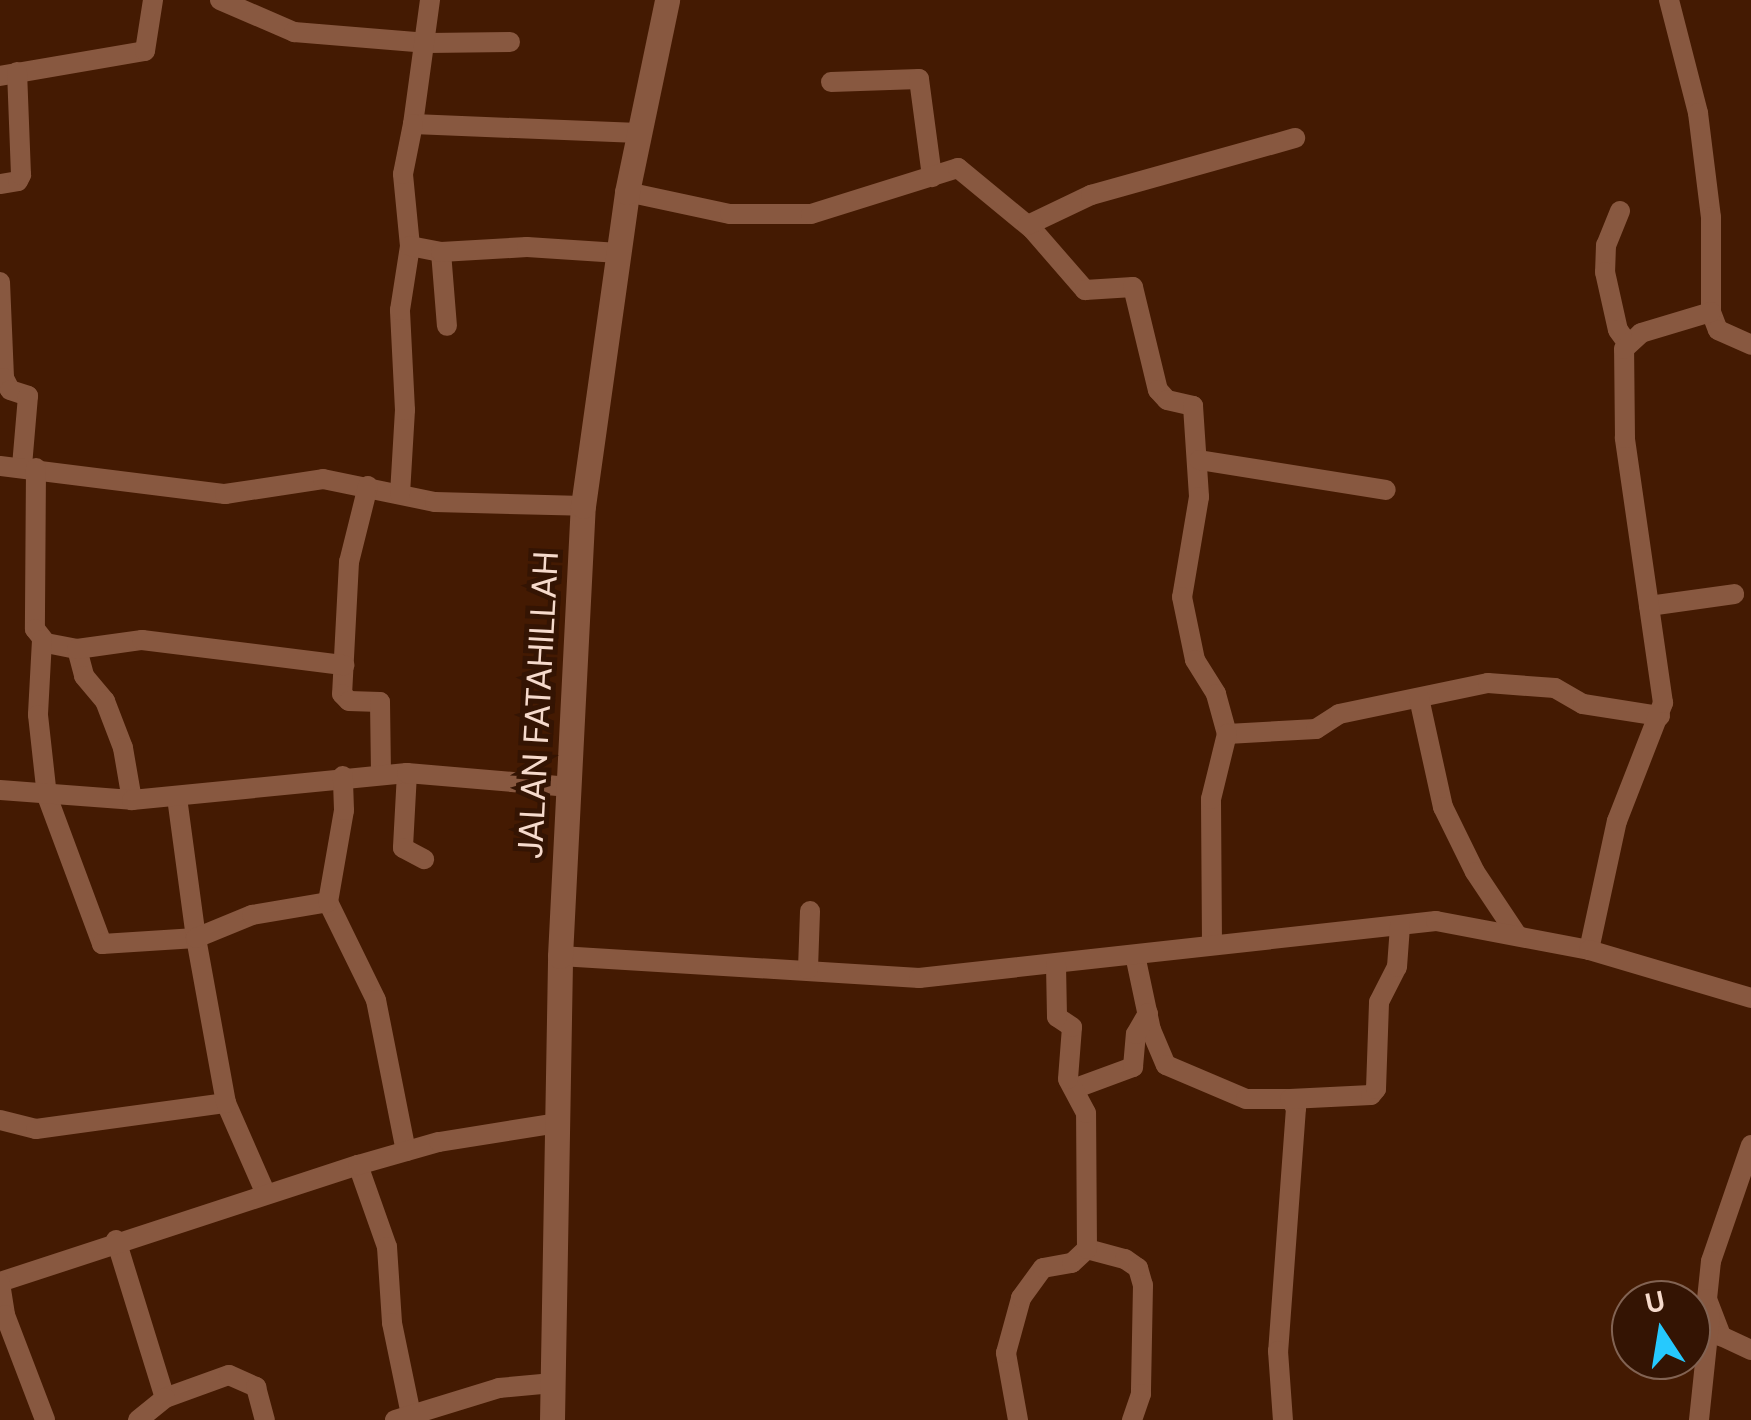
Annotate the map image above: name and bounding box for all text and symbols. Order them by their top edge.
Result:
street label: JALAN FATAHILLAH [509,550,567,860]
north arrow [1611,1280,1711,1380]
text: U [1642,1282,1668,1322]

